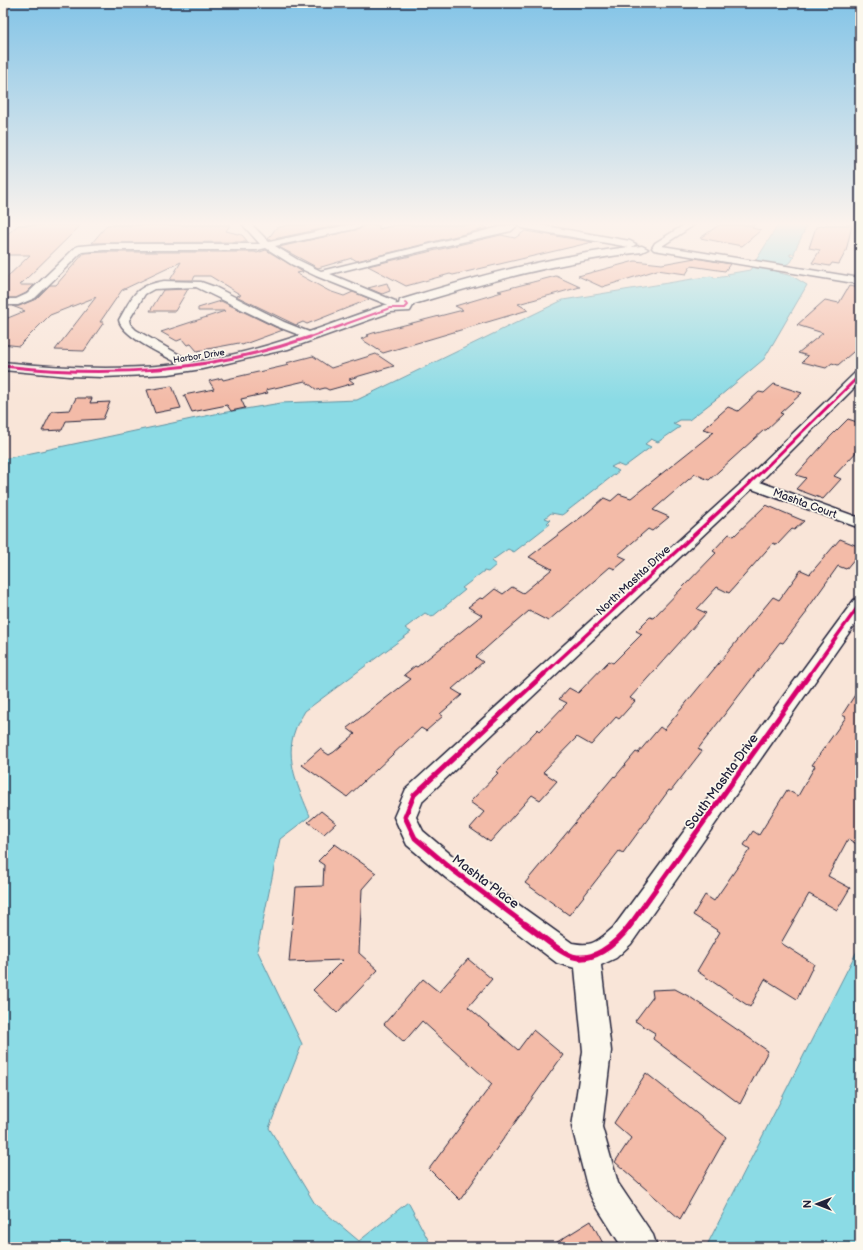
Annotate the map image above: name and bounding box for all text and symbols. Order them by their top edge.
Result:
street label: Harbor Drive [173,347,226,366]
street label: Mashta Court [771,486,839,521]
street label: North Mashta Drive [594,542,673,618]
street label: South Mashta Drive [682,730,762,833]
street label: Mashta Place [449,851,522,912]
north arrow [797,1184,837,1224]
text: N [801,1200,814,1208]

